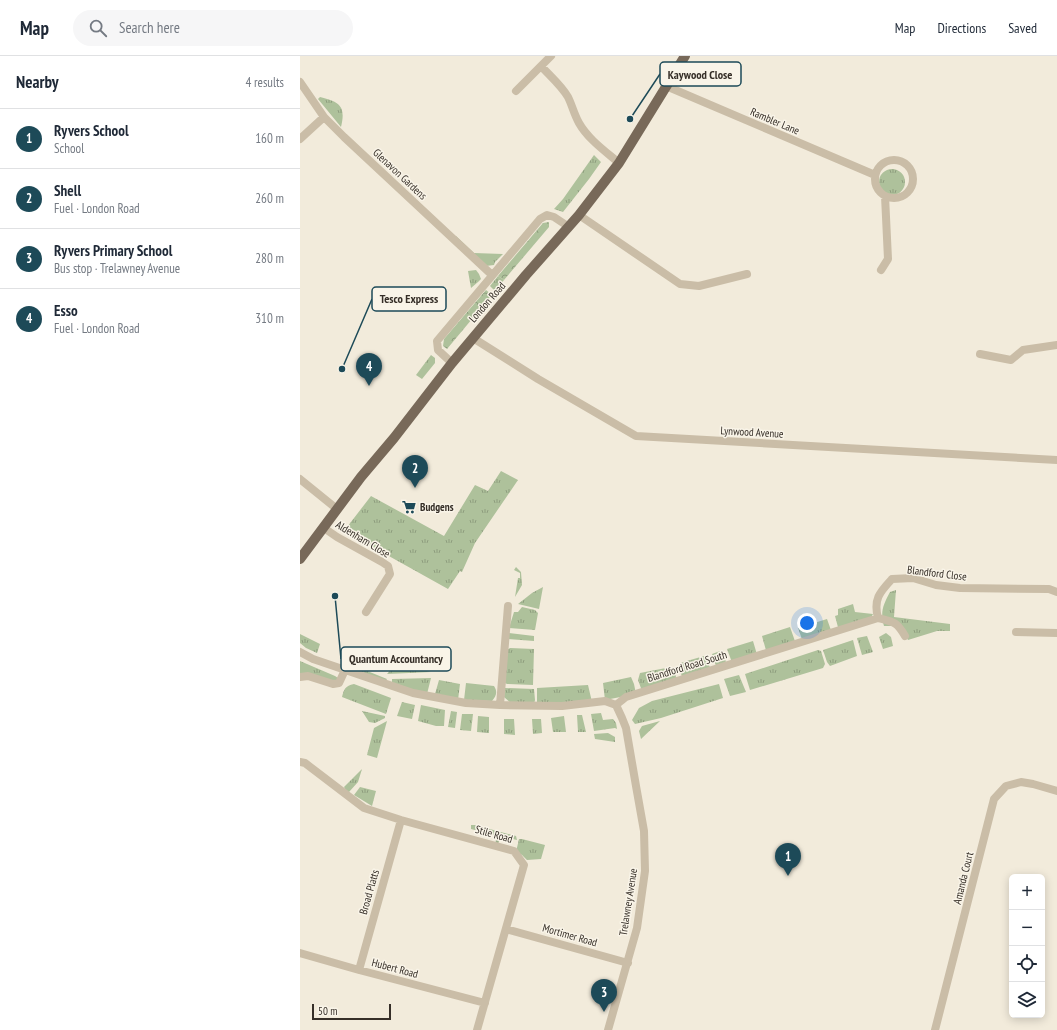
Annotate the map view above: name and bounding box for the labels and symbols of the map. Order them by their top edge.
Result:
callout: Kaywood Close [660,62,741,86]
text: Kaywood Close [668,67,732,82]
street label: Rambler Lane [748,104,802,138]
street label: Glenavon Gardens [370,145,430,203]
street label: London Road [466,279,509,325]
callout: Tesco Express [372,287,446,311]
text: Tesco Express [380,291,438,306]
pin: 4 [356,353,382,386]
street label: Lynwood Avenue [720,423,784,441]
pin: 2 [402,455,428,488]
supermarket icon: Budgens [401,499,417,515]
place label: Budgens [420,500,454,514]
street label: Aldenham Close [333,517,393,561]
street label: Blandford Close [906,562,968,584]
your location [797,613,817,633]
callout: Quantum Accountancy [341,647,451,671]
street label: Blandford Road South [645,647,729,685]
text: Quantum Accountancy [349,651,443,666]
street label: Stile Road [474,822,515,846]
pin: 1 [775,843,801,876]
street label: Amanda Court [950,850,976,906]
street label: Trelawney Avenue [616,867,640,937]
street label: Broad Platts [356,868,382,916]
street label: Mortimer Road [541,921,599,950]
street label: Hubert Road [370,955,420,981]
pin: 3 [591,979,617,1012]
scale bar [312,1002,391,1021]

